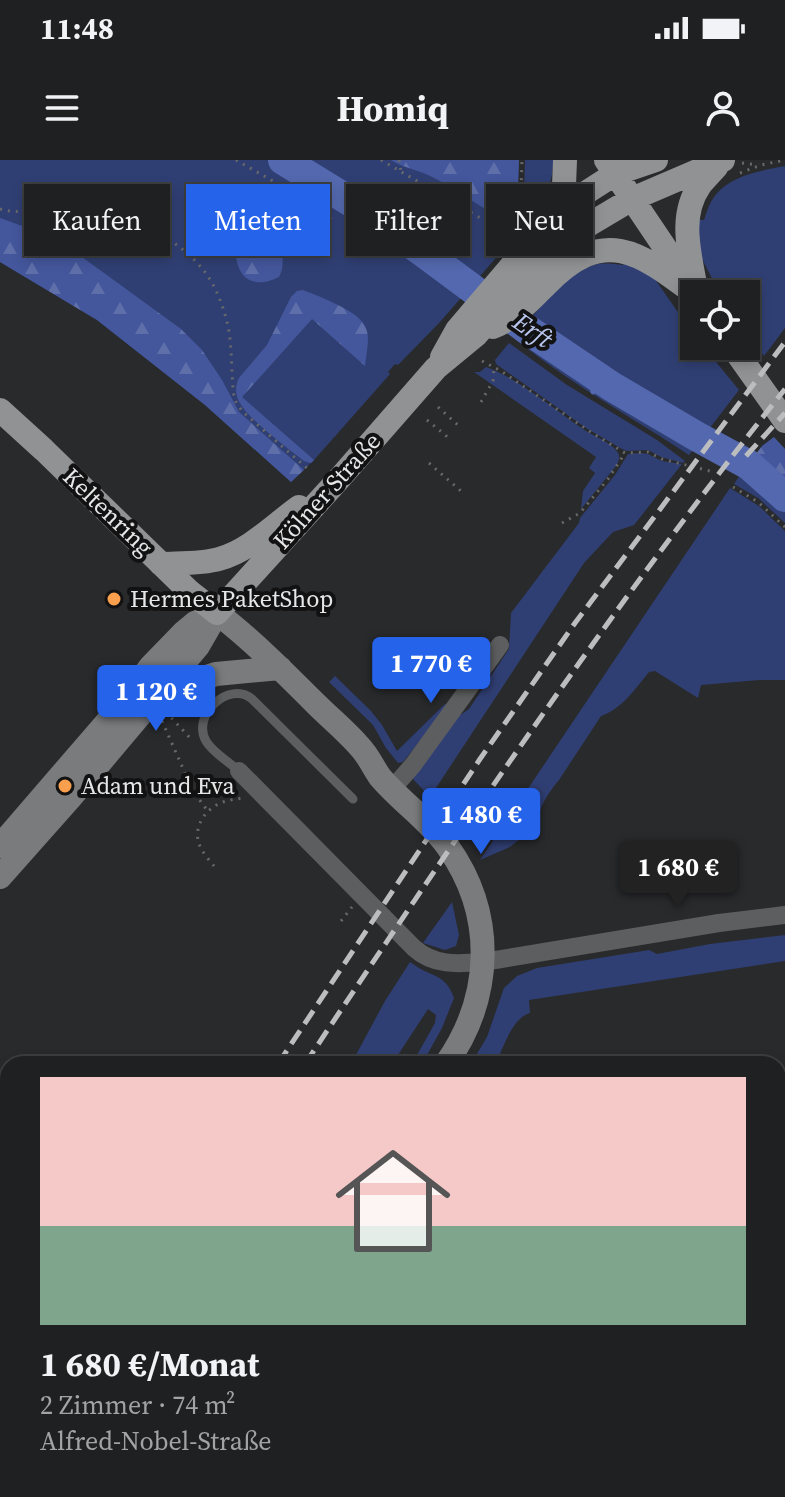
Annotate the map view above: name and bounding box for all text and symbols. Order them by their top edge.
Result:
text: 11:48 [40,8,114,49]
text: Homiq [337,84,448,133]
icon: menu [40,86,84,130]
icon: person [701,86,745,130]
chip: Kaufen [24,184,170,256]
chip: Mieten [186,184,330,256]
chip: Filter [346,184,470,256]
chip: Neu [486,184,593,256]
map controls [680,280,760,360]
button: locate [680,280,760,360]
water label: Erft [505,303,561,357]
street label: Kölner Straße [265,425,388,556]
street label: Keltenring [56,460,161,563]
place label: Hermes PaketShop [130,582,333,615]
marker: Hermes PaketShop [105,590,123,608]
pin: 1 770 € [357,637,505,705]
text: 1 770 € [390,645,472,681]
pin: 1 120 € [82,665,230,733]
text: 1 120 € [115,673,197,709]
place label: Adam und Eva [81,769,236,802]
marker: Adam und Eva [56,777,74,795]
pin: 1 480 € [407,788,555,856]
text: 1 480 € [440,796,522,832]
pin: 1 680 € [604,841,752,909]
text: 1 680 € [637,849,719,885]
icon: home [321,1129,465,1273]
text: 1 680 €/Monat [40,1341,260,1387]
text: 2 Zimmer · 74 m² [40,1387,235,1423]
text: Alfred-Nobel-Straße [40,1423,272,1459]

